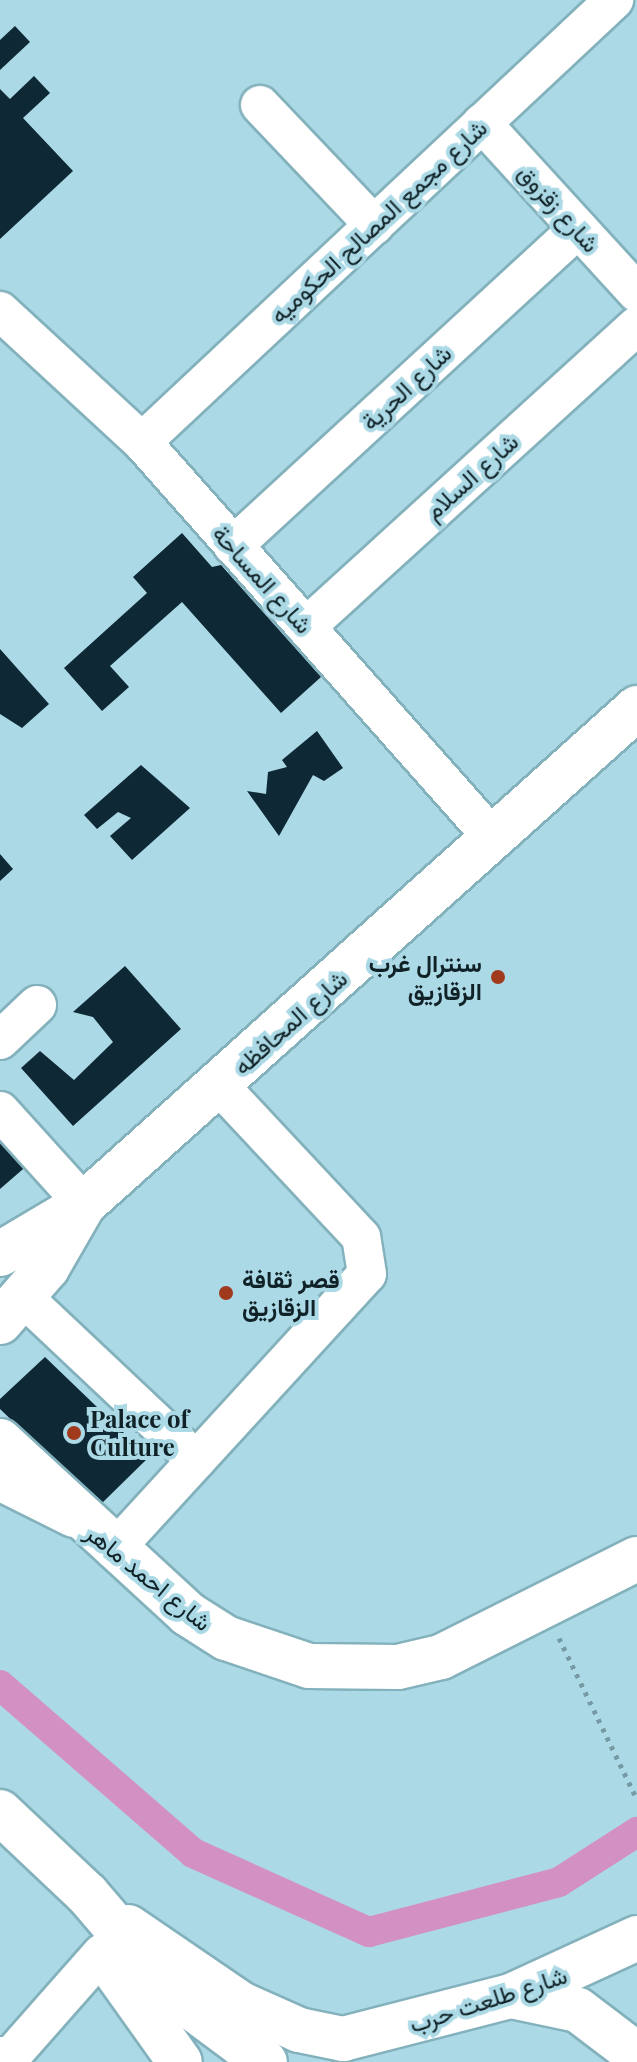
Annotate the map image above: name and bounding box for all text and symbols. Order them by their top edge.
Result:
street label: شارع مجمع المصالح الحكوميه [264,113,492,329]
street label: شارع زقزوق [512,158,606,258]
street label: شارع الحرية [355,338,457,436]
street label: شارع السلام [418,427,524,525]
street label: شارع المساحة [207,519,319,639]
place label: سنترال غرب الزقازيق [369,949,482,1005]
street label: شارع المحافظه [227,964,353,1080]
marker: سنترال غرب الزقازيق [489,968,507,986]
place label: قصر ثقافة الزقازيق [242,1265,340,1321]
marker: قصر ثقافة الزقازيق [217,1284,235,1302]
place label: Palace of Culture [90,1405,189,1461]
marker: Palace of Culture [65,1424,83,1442]
street label: شارع احمد ماهر [80,1518,218,1636]
street label: شارع طلعت حرب [406,1960,570,2038]

